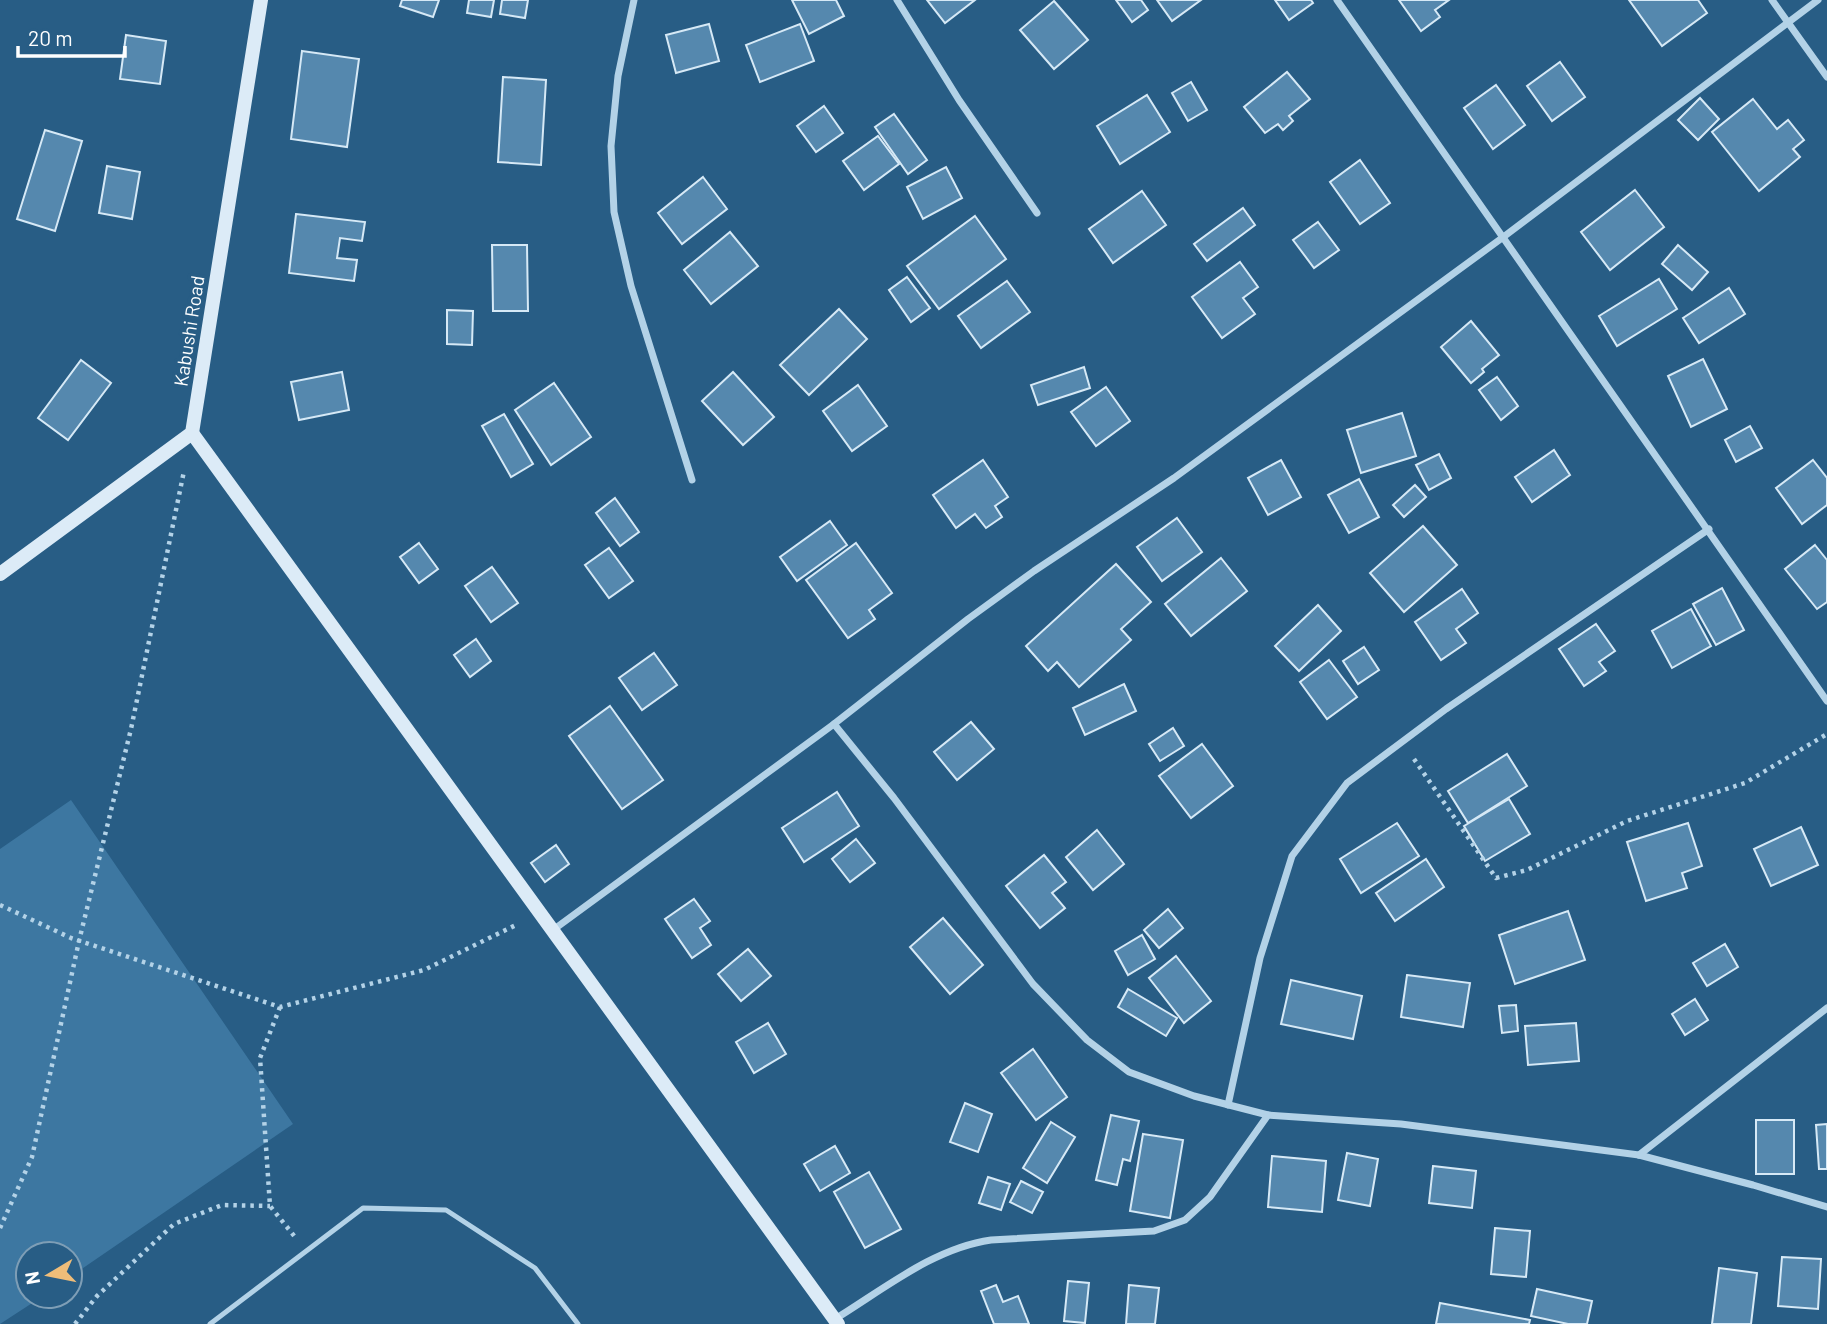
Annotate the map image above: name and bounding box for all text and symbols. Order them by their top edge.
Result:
scale bar [18,14,124,58]
text: 20 m [28,25,73,50]
street label: Kabushi Road [168,274,209,388]
north arrow [14,1240,84,1310]
text: N [19,1270,44,1286]

